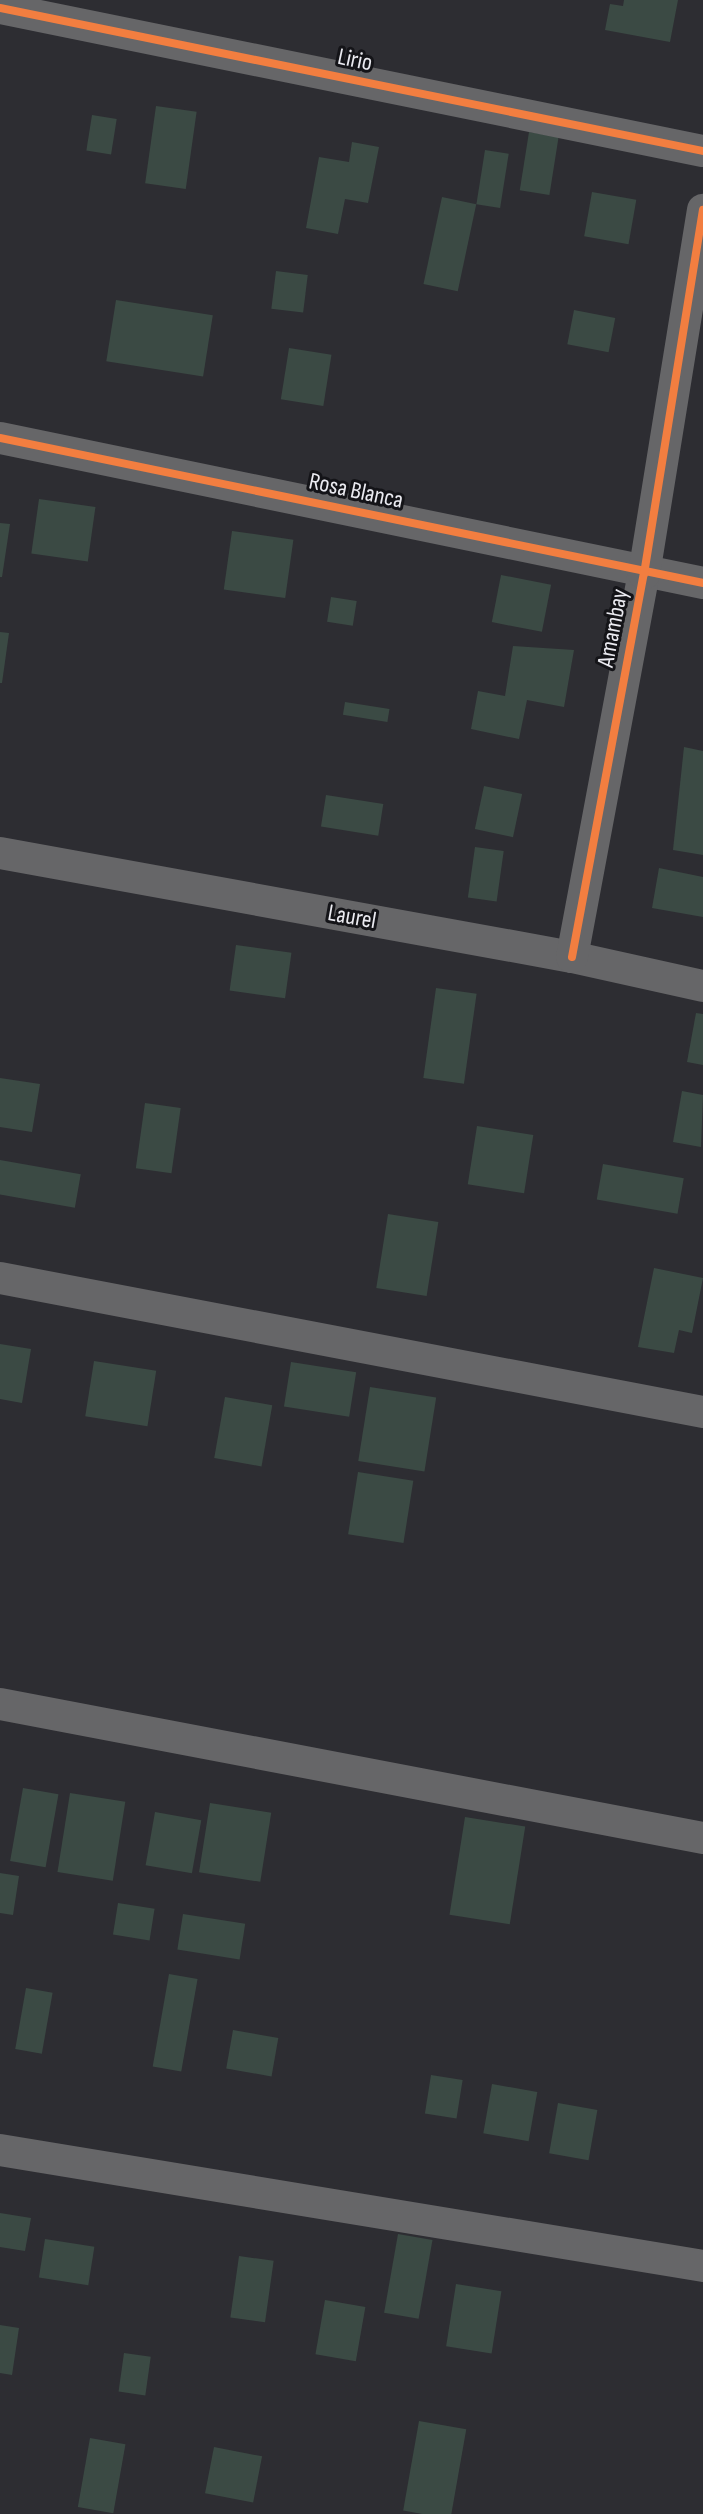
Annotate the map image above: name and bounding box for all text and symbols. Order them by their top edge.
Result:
street label: Lirio [335,42,375,78]
street label: Rosa Blanca [306,467,406,515]
street label: Amambay [591,586,635,670]
street label: Laurel [325,899,379,935]

